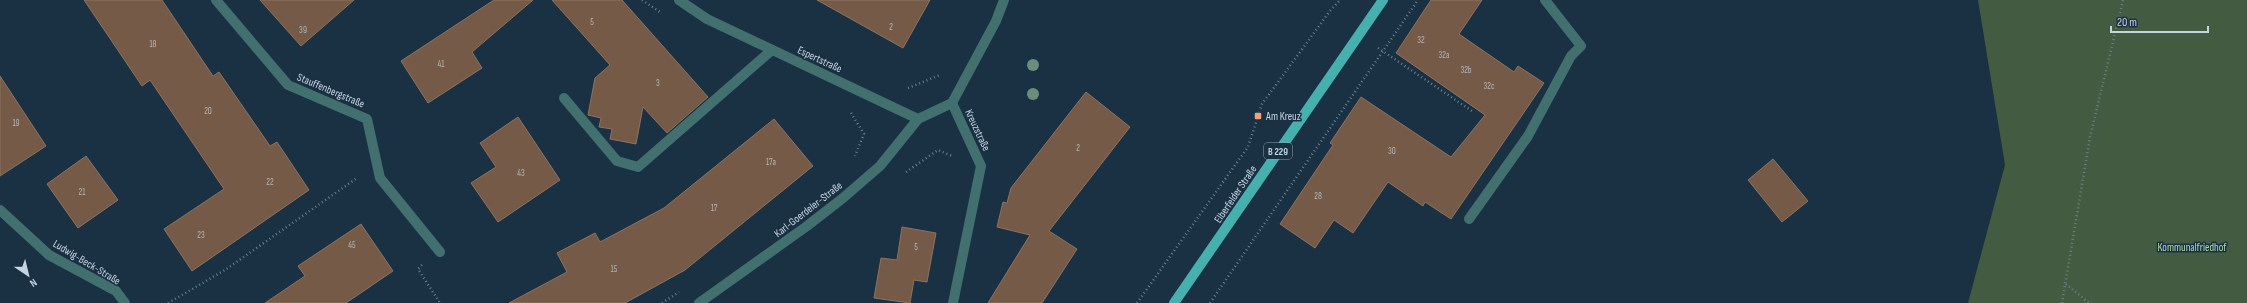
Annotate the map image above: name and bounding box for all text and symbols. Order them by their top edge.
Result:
scale bar [2111,8,2208,34]
text: 20 m [2117,15,2137,30]
house number: 5 [590,17,594,28]
house number: 2 [889,22,893,33]
house number: 39 [299,25,307,36]
house number: 32 [1417,35,1425,46]
house number: 18 [149,39,157,50]
street label: Espertstraße [795,44,844,75]
house number: 32a [1439,50,1449,61]
house number: 41 [438,59,445,70]
house number: 32b [1460,65,1472,76]
street label: Stauffenbergstraße [295,70,366,110]
house number: 3 [656,78,660,89]
house number: 32c [1483,81,1495,92]
house number: 20 [204,106,212,117]
street label: Kreuzstraße [962,107,993,153]
place label: Am Kreuz [1265,110,1301,123]
marker: Am Kreuz [1253,111,1263,121]
house number: 19 [12,118,20,129]
house number: 2 [1076,143,1080,154]
road number: B 229 [1264,143,1292,159]
house number: 30 [1388,146,1396,157]
house number: 17a [766,157,776,168]
street label: Elberfelder Straße [1211,163,1259,225]
house number: 43 [517,168,525,179]
house number: 22 [266,177,274,188]
street label: Karl-Goerdeler-Straße [772,179,845,240]
house number: 21 [79,187,86,198]
house number: 28 [1314,191,1322,202]
house number: 17 [711,203,718,214]
house number: 23 [197,230,205,241]
street label: Ludwig-Beck-Straße [51,237,123,288]
house number: 45 [348,240,356,251]
park label: Kommunalfriedhof [2158,241,2227,254]
house number: 5 [914,242,918,253]
north arrow [8,255,48,295]
house number: 15 [611,264,618,275]
text: N [27,276,40,290]

